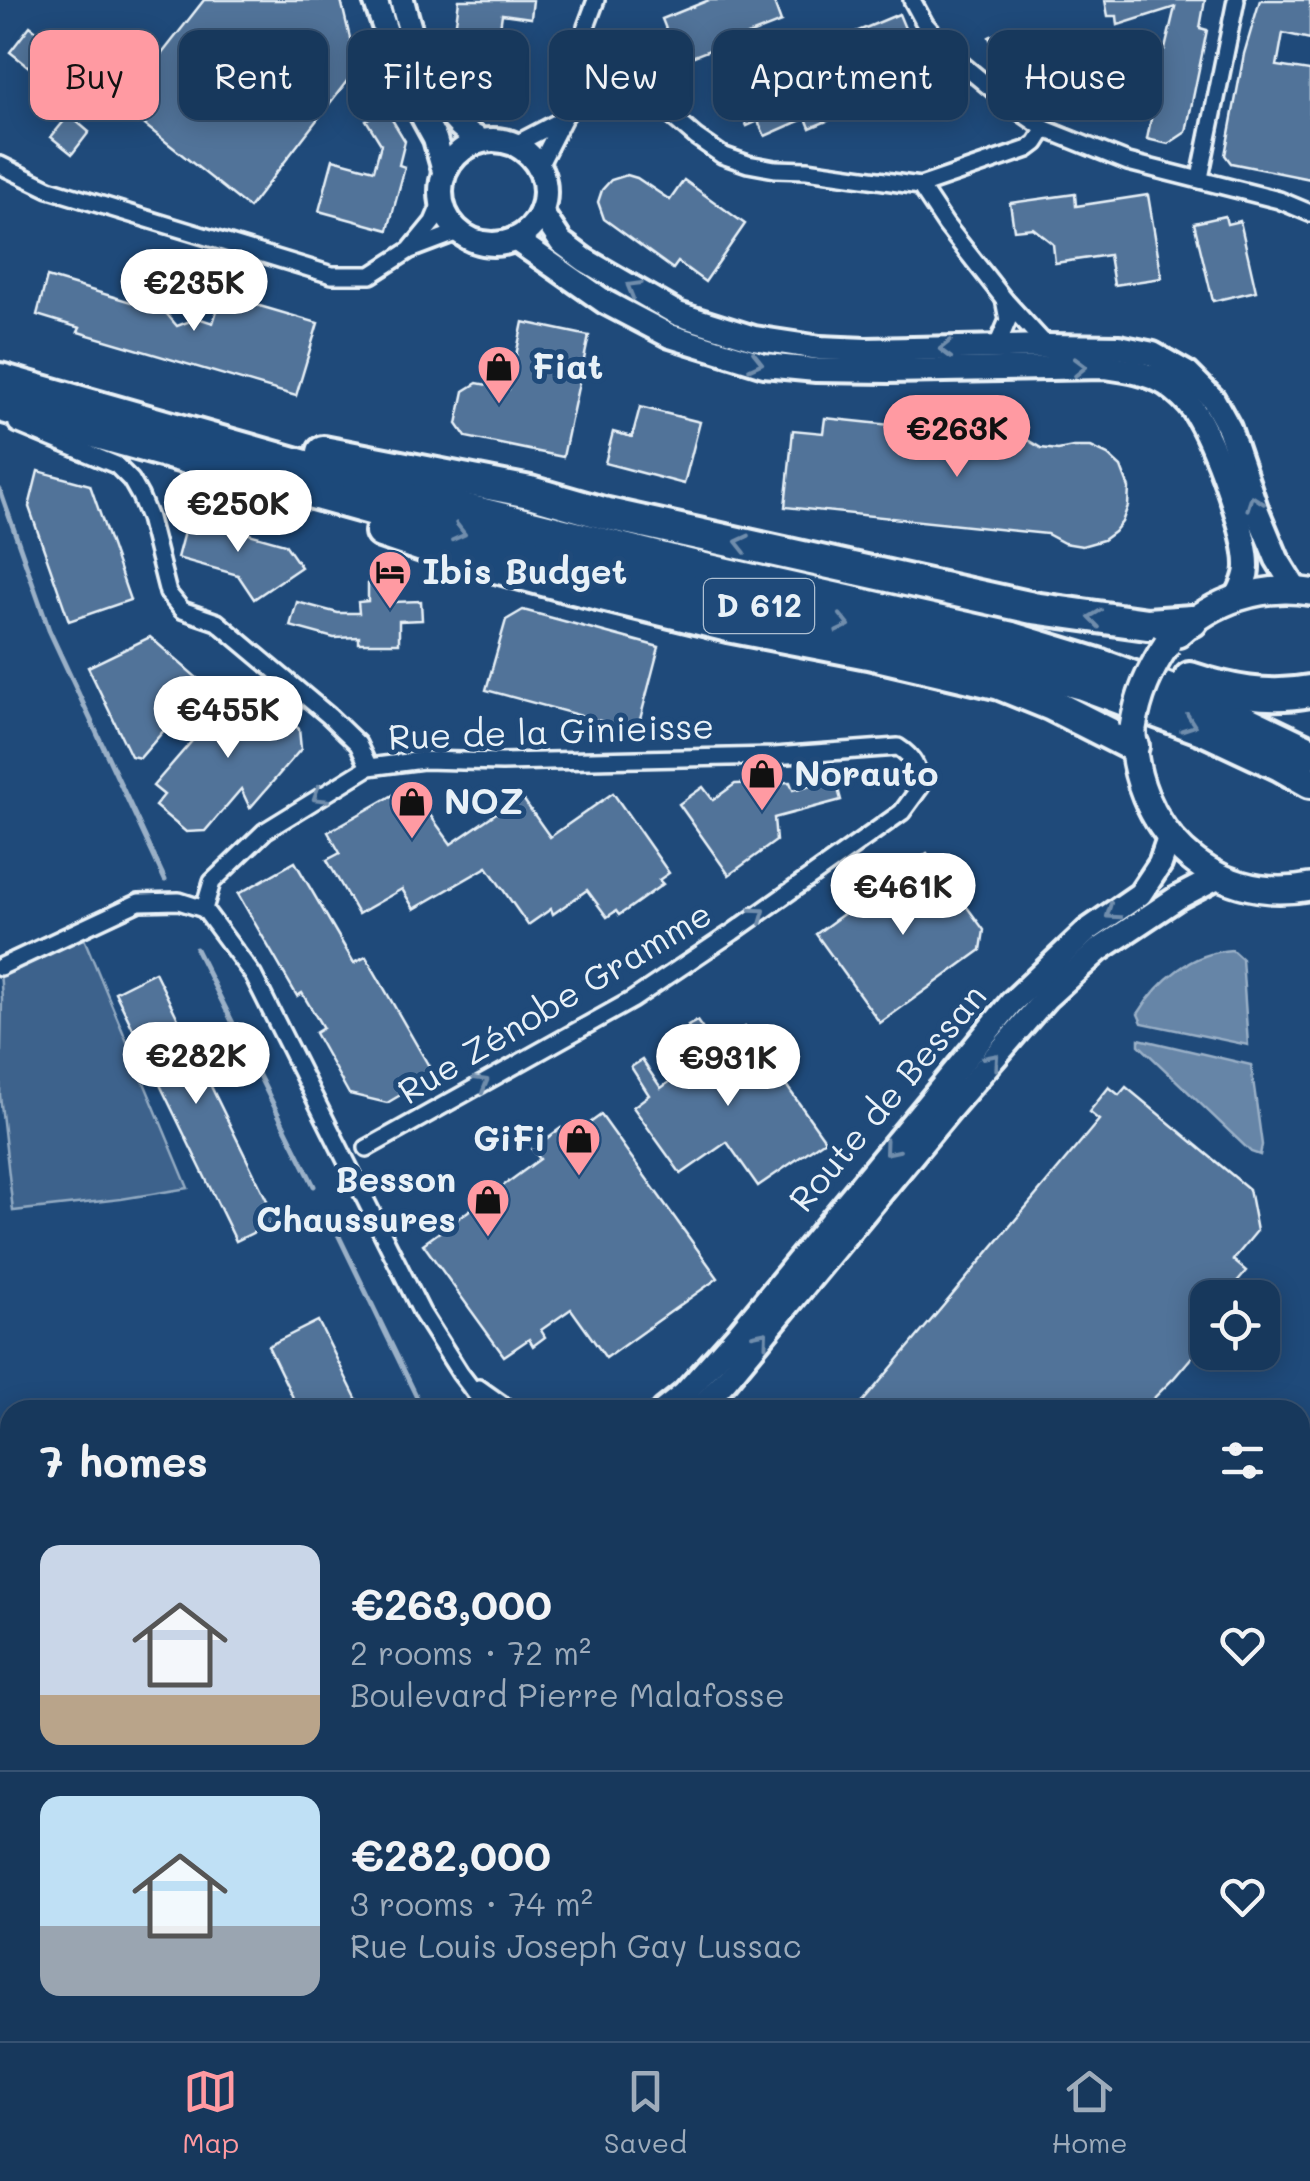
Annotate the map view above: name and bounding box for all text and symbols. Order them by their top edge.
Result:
chip: Buy [30,30,159,120]
chip: Rent [179,30,328,120]
chip: Filters [348,30,529,120]
chip: New [549,30,693,120]
chip: Apartment [713,30,968,120]
chip: House [988,30,1162,120]
pin: €235K [124,249,264,334]
text: €235K [143,260,245,302]
one-way arrow [626,281,644,300]
one-way arrow [938,338,954,359]
place label: Fiat [532,342,603,388]
shop icon: Fiat [476,344,522,405]
one-way arrow [747,350,764,371]
one-way arrow [1073,356,1088,378]
pin: €263K [887,395,1027,480]
text: €263K [905,406,1009,448]
pin: €250K [168,470,308,555]
text: €250K [186,481,290,523]
one-way arrow [1246,495,1266,512]
one-way arrow [450,521,467,542]
one-way arrow [734,534,751,555]
place label: Ibis Budget [422,547,627,593]
hotel icon: Ibis Budget [367,549,413,610]
road number: D 612 [704,579,814,633]
one-way arrow [1086,608,1102,629]
one-way arrow [835,613,852,634]
pin: €455K [158,676,298,761]
text: €455K [176,687,280,729]
street label: Rue de la Ginieisse [387,701,715,759]
one-way arrow [1179,712,1196,733]
place label: Norauto [794,749,938,795]
shop icon: Norauto [739,751,785,812]
place label: NOZ [444,777,524,823]
shop icon: NOZ [389,779,435,840]
one-way arrow [312,784,330,803]
pin: €461K [833,853,973,938]
text: €461K [853,864,953,906]
street label: Rue Zénobe Gramme [389,889,719,1113]
one-way arrow [1105,901,1124,919]
one-way arrow [748,908,767,926]
street label: Route de Bessan [777,973,995,1220]
pin: €282K [126,1022,266,1107]
pin: €931K [658,1024,798,1109]
text: €282K [145,1033,247,1075]
text: €931K [678,1035,778,1077]
one-way arrow [981,1053,999,1072]
one-way arrow [472,1076,490,1095]
place label: GiFi [473,1114,546,1160]
shop icon: GiFi [556,1116,602,1177]
one-way arrow [884,1138,902,1156]
place label: Besson Chaussures [256,1155,456,1241]
shop icon: Besson Chaussures [465,1177,511,1238]
map controls [1190,1280,1280,1370]
button: locate [1190,1280,1280,1370]
one-way arrow [751,1330,769,1348]
text: 7 homes [40,1433,208,1488]
icon: filters [1215,1433,1270,1488]
text: €263,000 [350,1576,552,1631]
icon: home [120,1585,240,1705]
icon: heart [1215,1618,1270,1673]
text: 2 rooms · 72 m² [350,1631,591,1673]
text: Boulevard Pierre Malafosse [350,1673,785,1715]
text: €282,000 [350,1827,551,1882]
icon: home [120,1836,240,1956]
icon: heart [1215,1869,1270,1924]
text: 3 rooms · 74 m² [350,1882,593,1924]
text: Rue Louis Joseph Gay Lussac [350,1924,802,1966]
tab: Map [182,2064,239,2160]
tab: Saved [604,2064,687,2160]
tab: Home [1051,2064,1128,2160]

